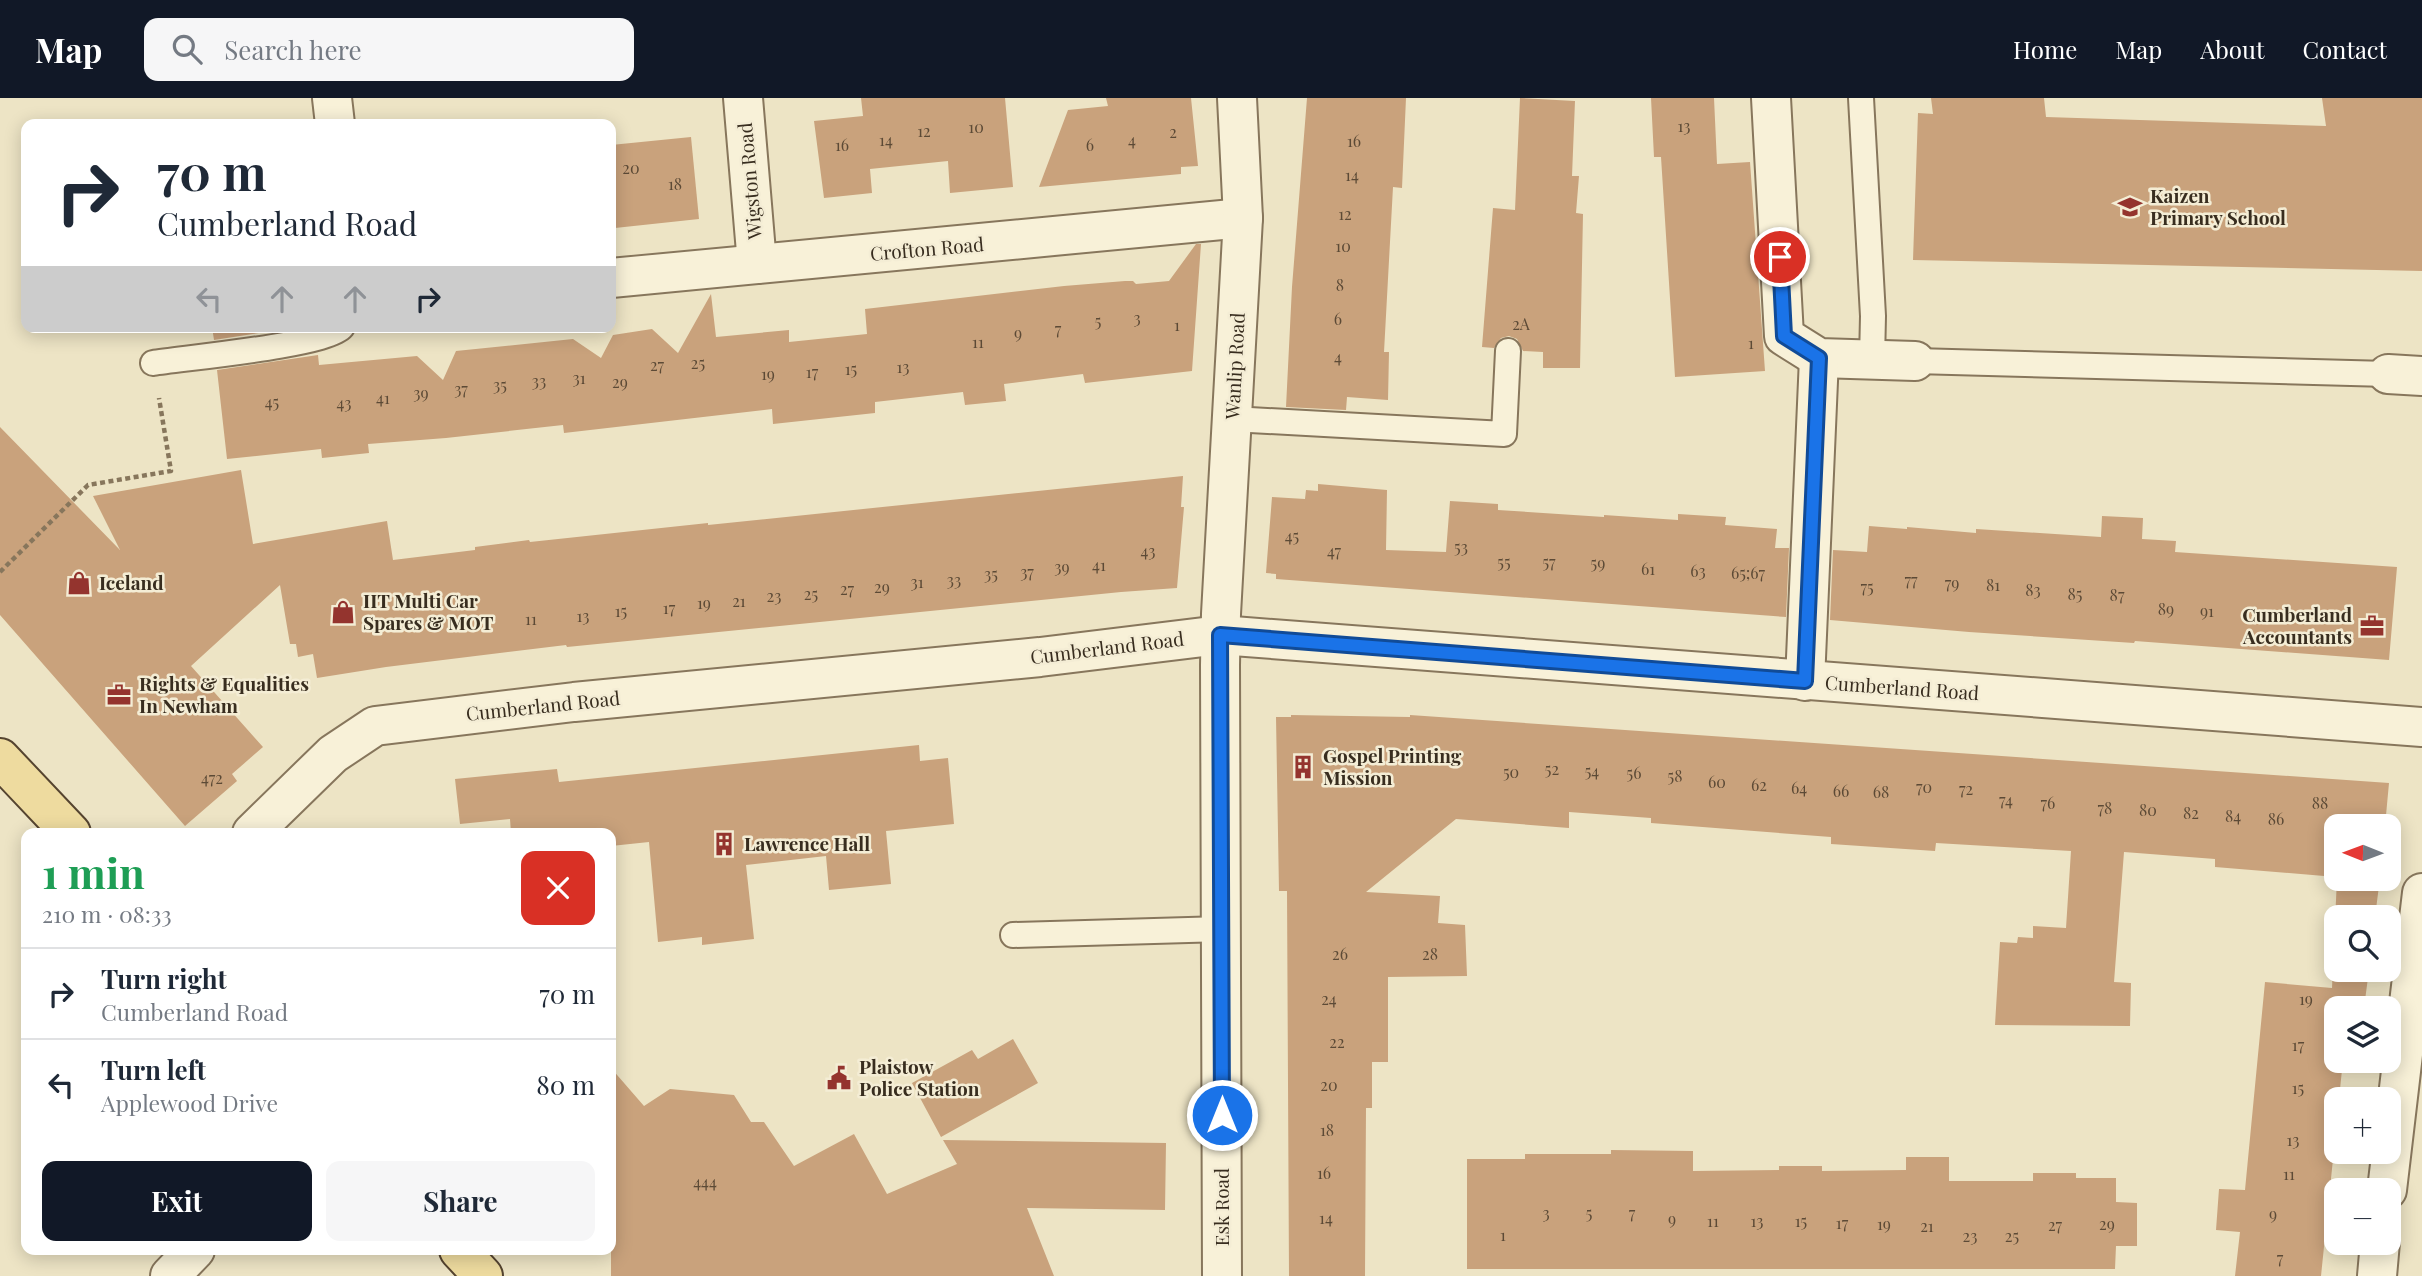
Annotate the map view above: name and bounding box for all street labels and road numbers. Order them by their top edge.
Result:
street label: Wigston Road [731,122,767,242]
street label: Crofton Road [869,230,985,266]
street label: Wanlip Road [1218,312,1250,421]
street label: Cumberland Road [1029,625,1185,669]
street label: Cumberland Road [1824,669,1980,705]
street label: Cumberland Road [465,684,621,726]
street label: Esk Road [1208,1168,1234,1246]

